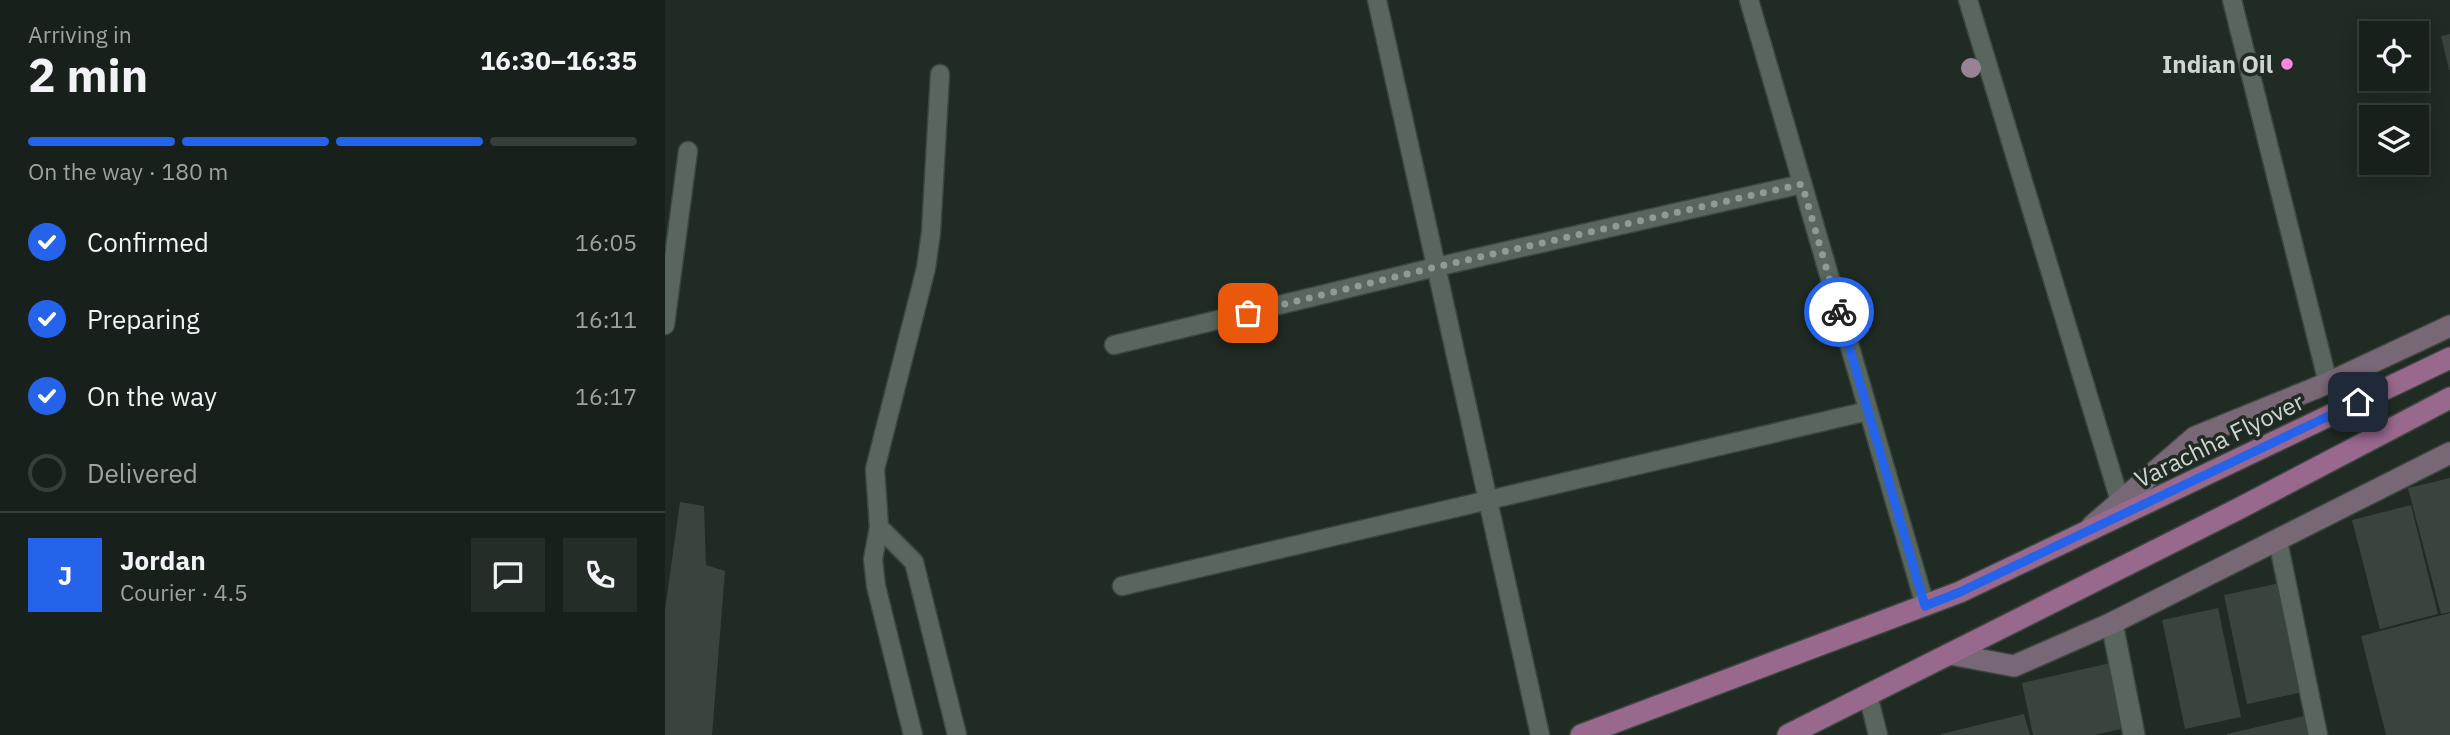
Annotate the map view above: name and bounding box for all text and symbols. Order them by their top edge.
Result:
text: Arriving in [28,19,132,49]
map controls [2359,21,2429,175]
button: locate [2359,21,2429,91]
text: 16:30–16:35 [480,43,637,77]
text: 2 min [28,45,148,105]
place label: Indian Oil [2162,48,2273,80]
marker: Indian Oil [2279,56,2295,72]
button: layers [2359,105,2429,175]
text: On the way · 180 m [28,156,228,186]
icon: check [28,223,66,261]
text: Confirmed [87,225,209,259]
text: 16:05 [575,227,637,257]
courier [1804,277,1874,347]
pin [1218,283,1278,343]
icon: bike [1820,293,1858,331]
icon: bag [1229,294,1267,332]
icon: check [28,300,66,338]
text: Preparing [87,302,200,336]
text: 16:11 [575,304,637,334]
pin [2328,372,2388,432]
icon: check [28,377,66,415]
text: On the way [87,379,217,413]
text: 16:17 [575,381,637,411]
icon: home [2339,383,2377,421]
street label: Varachha Flyover [2129,385,2309,495]
text: Delivered [87,456,198,490]
button: chat [471,538,545,612]
button: phone [563,538,637,612]
text: Jordan [120,543,206,577]
text: J [58,558,72,592]
text: Courier · 4.5 [120,577,248,607]

